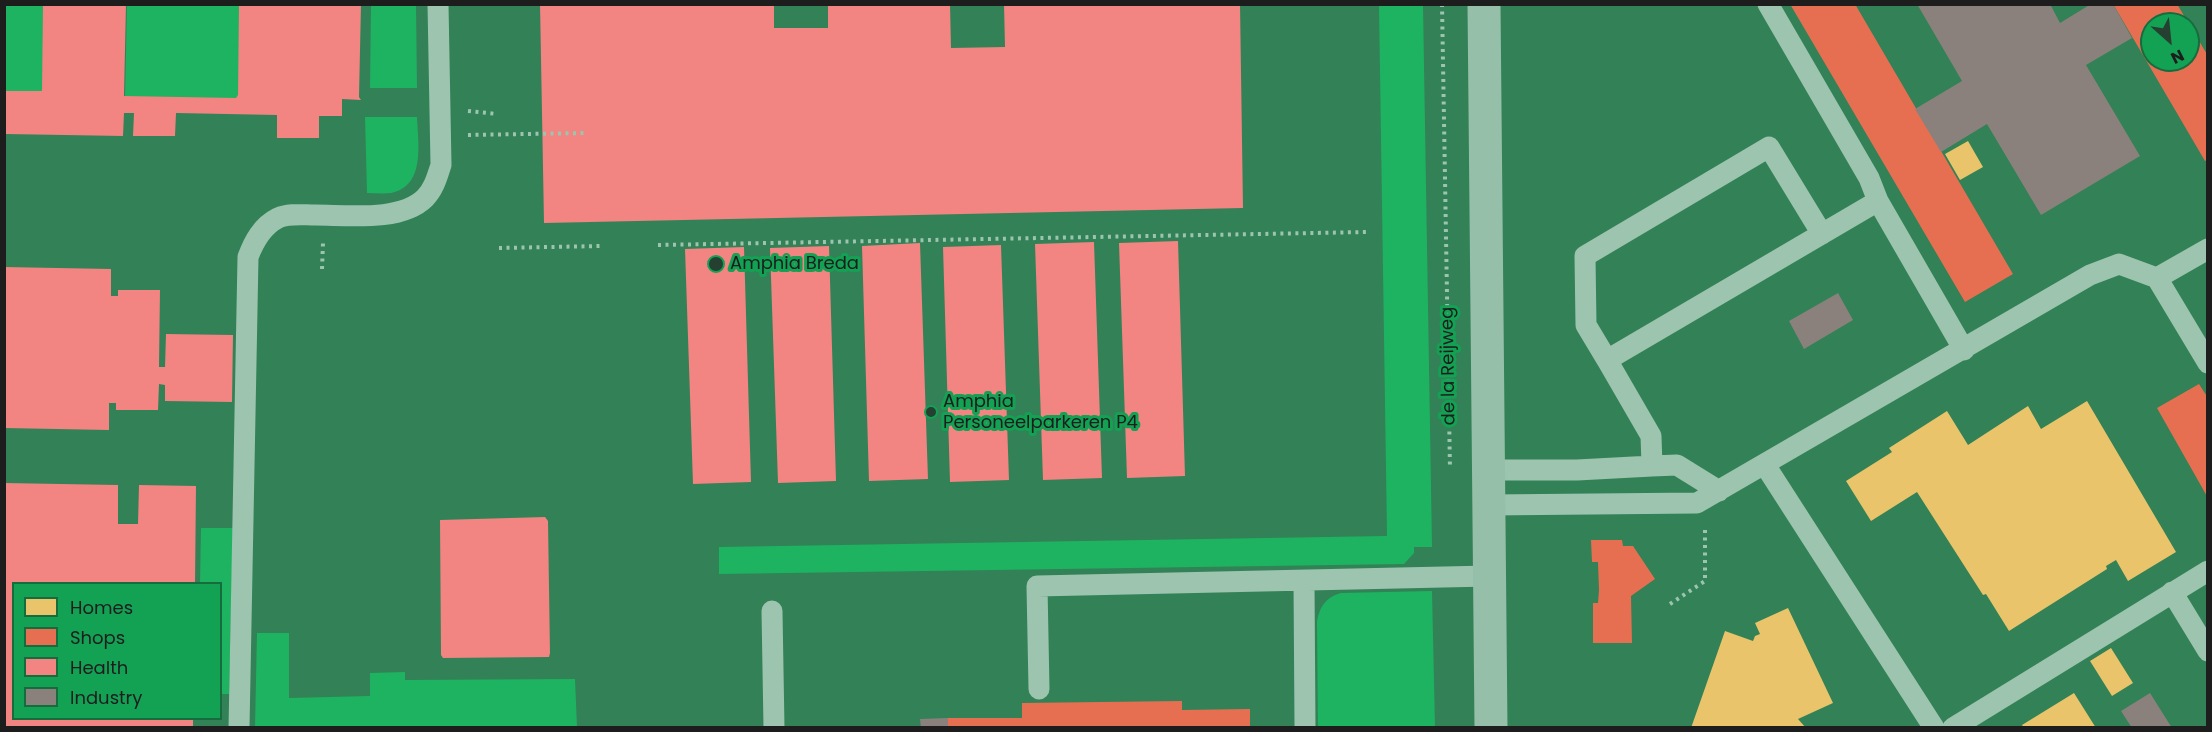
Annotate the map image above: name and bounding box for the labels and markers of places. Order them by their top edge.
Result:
place label: Amphia Breda [730,253,859,275]
marker: Amphia Breda [707,255,725,273]
place label: Amphia Personeelparkeren P4 [943,391,1138,434]
marker: Amphia Personeelparkeren P4 [924,405,938,419]

